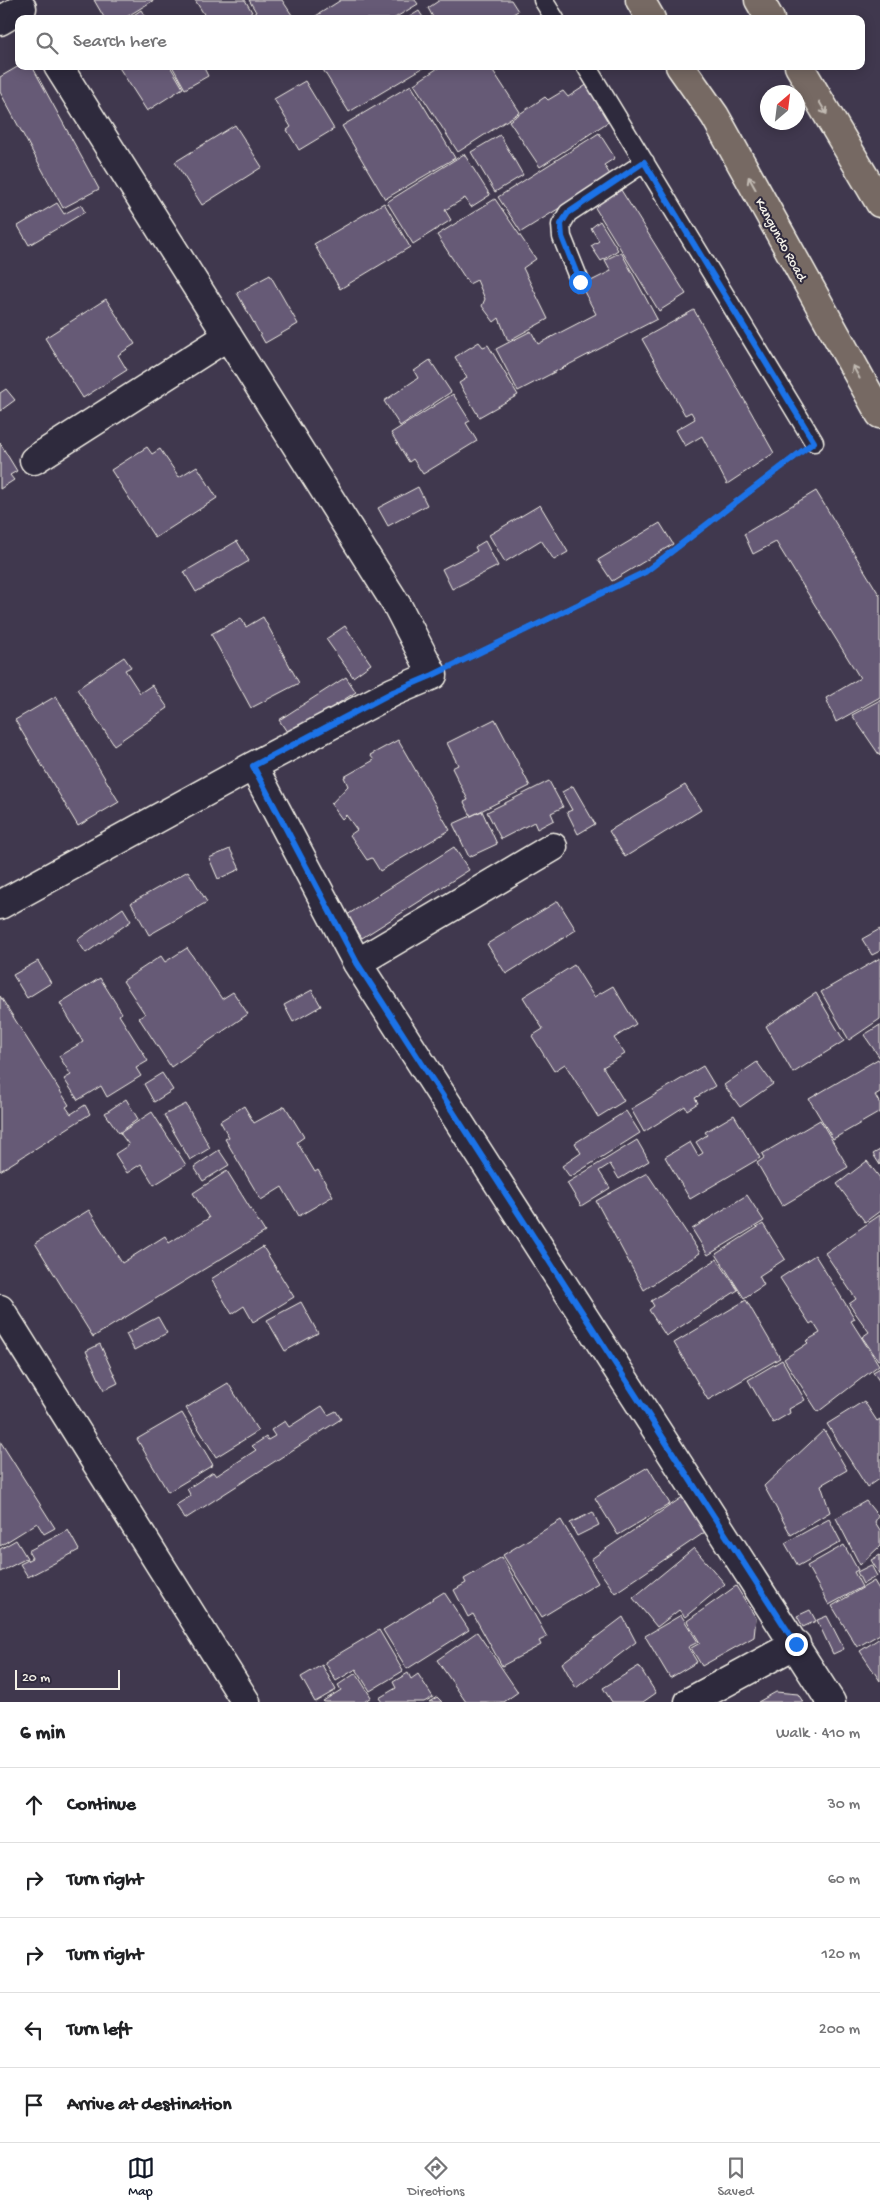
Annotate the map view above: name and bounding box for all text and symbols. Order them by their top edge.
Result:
search box [15,15,865,70]
icon: search [33,29,61,57]
text: Search here [73,31,167,54]
north arrow [760,85,805,130]
one-way arrow [819,101,829,115]
one-way arrow [747,176,757,191]
street label: Kangundo Road [750,196,811,286]
route start [569,271,592,294]
one-way arrow [851,364,861,379]
route end [785,1633,808,1656]
scale bar [15,1667,120,1690]
text: 20 m [22,1670,50,1687]
text: 6 min [20,1722,65,1747]
text: Walk · 410 m [776,1725,860,1744]
icon: ahead [20,1791,48,1819]
text: Continue [67,1794,136,1817]
text: 30 m [827,1796,860,1815]
icon: right [20,1866,48,1894]
text: Turn right [67,1869,143,1892]
text: 60 m [828,1871,860,1890]
icon: right [20,1941,48,1969]
text: Turn right [67,1944,143,1967]
text: 120 m [821,1946,860,1965]
icon: left [20,2016,48,2044]
text: Turn left [67,2019,131,2042]
text: 200 m [819,2021,860,2040]
icon: arrive [20,2091,48,2119]
text: Arrive at destination [67,2094,231,2117]
tab: Map [127,2154,155,2201]
tab: Directions [408,2154,465,2201]
tab: Saved [718,2154,753,2201]

